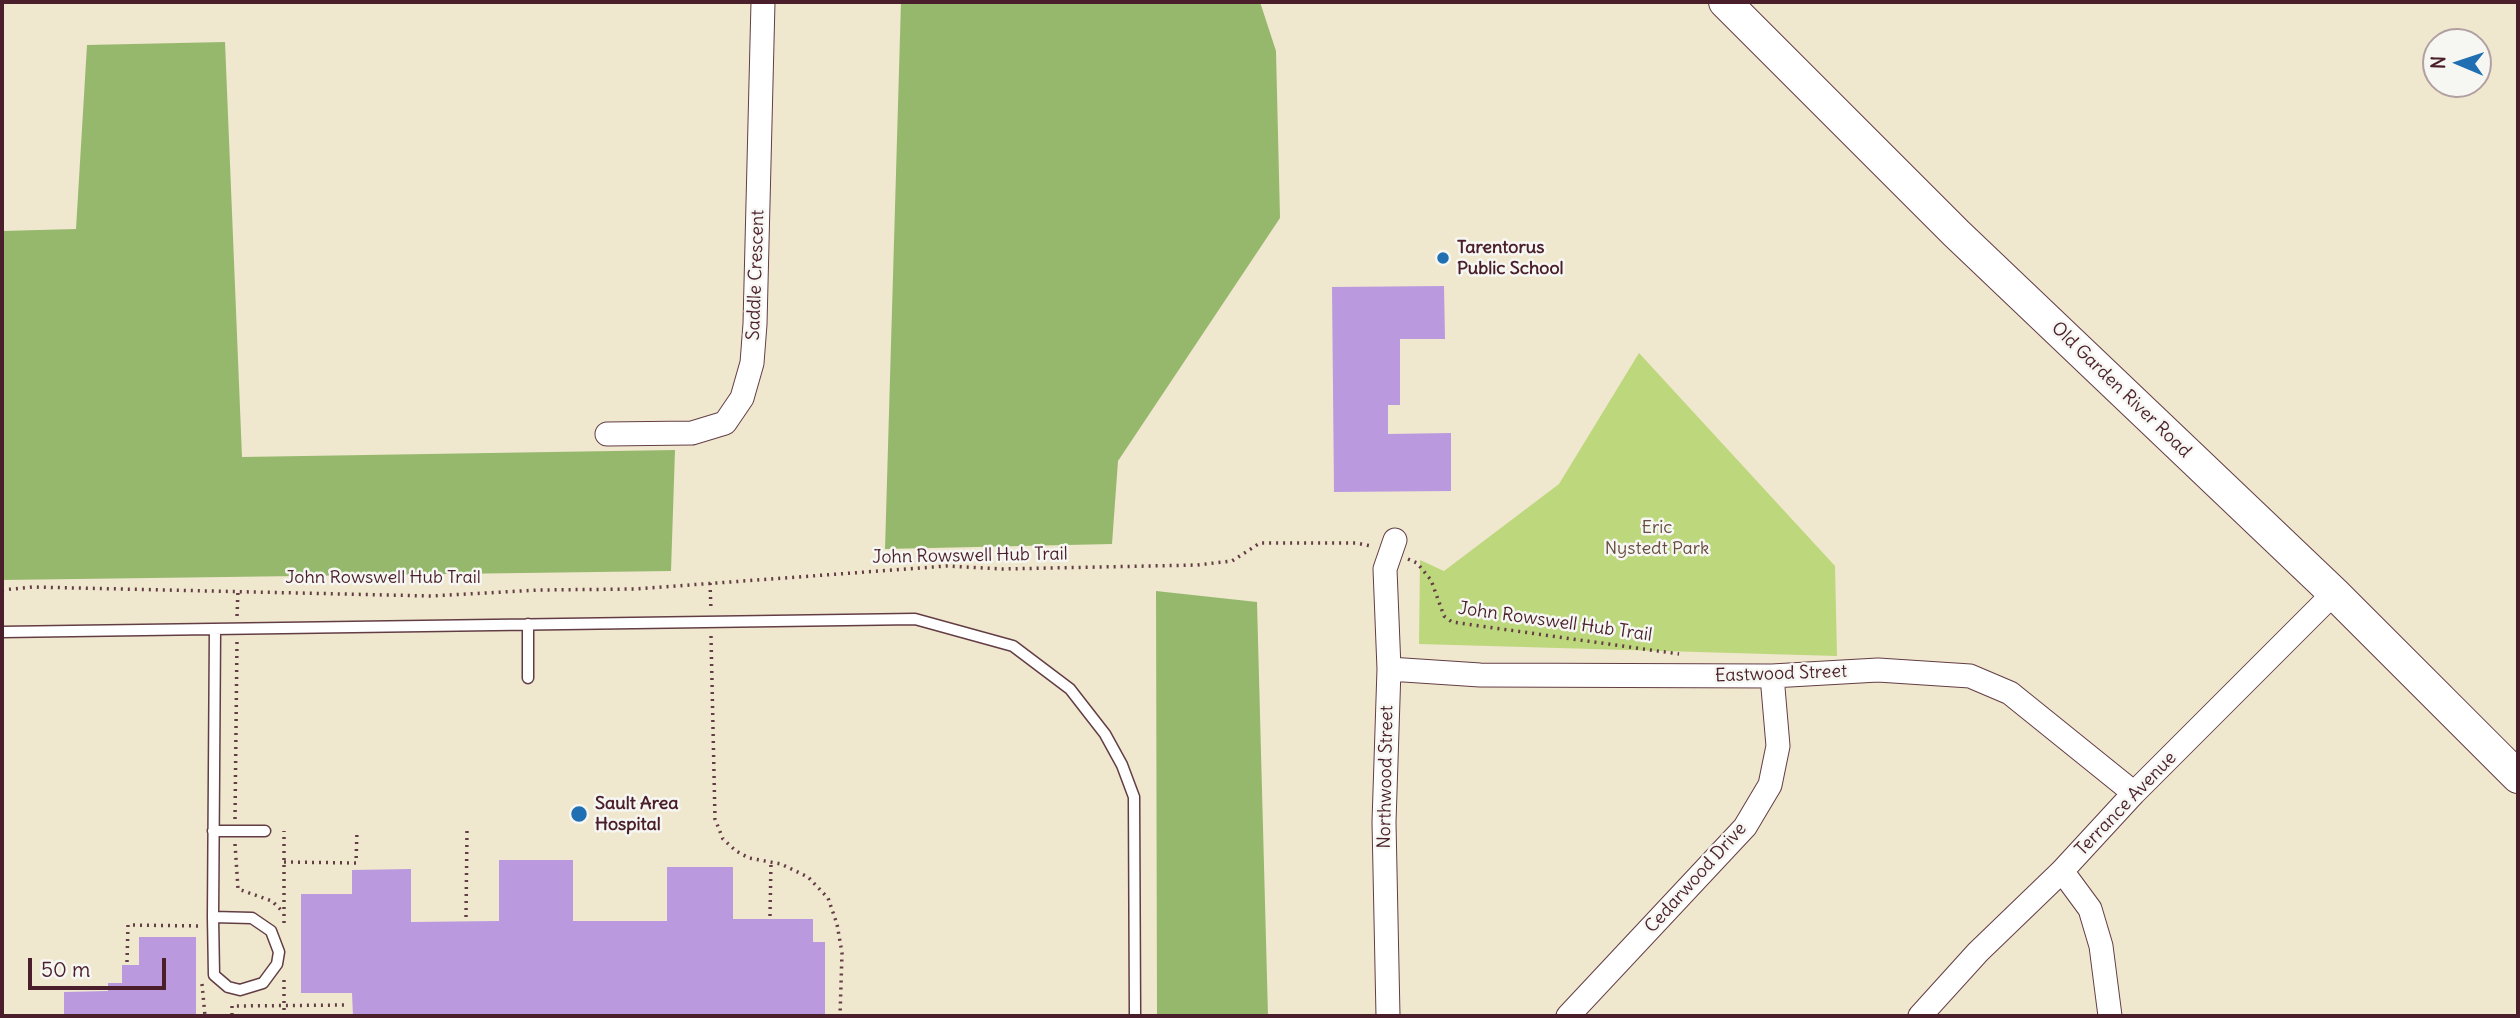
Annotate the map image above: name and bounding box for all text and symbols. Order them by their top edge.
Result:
north arrow [2422,28,2492,98]
text: N [2426,55,2450,69]
street label: Saddle Crescent [743,209,769,341]
place label: Tarentorus Public School [1457,237,1564,280]
marker: Tarentorus Public School [1435,250,1451,266]
street label: Old Garden River Road [2047,318,2195,462]
park label: Eric Nystedt Park [1605,517,1709,560]
street label: John Rowswell Hub Trail [872,543,1068,569]
street label: John Rowswell Hub Trail [285,567,481,589]
street label: John Rowswell Hub Trail [1457,598,1653,646]
street label: Eastwood Street [1715,661,1847,687]
street label: Northwood Street [1374,705,1398,849]
street label: Terrance Avenue [2071,748,2181,860]
place label: Sault Area Hospital [595,793,678,836]
marker: Sault Area Hospital [569,804,589,824]
street label: Cedarwood Drive [1641,818,1751,938]
scale bar [32,944,170,988]
text: 50 m [41,956,90,983]

